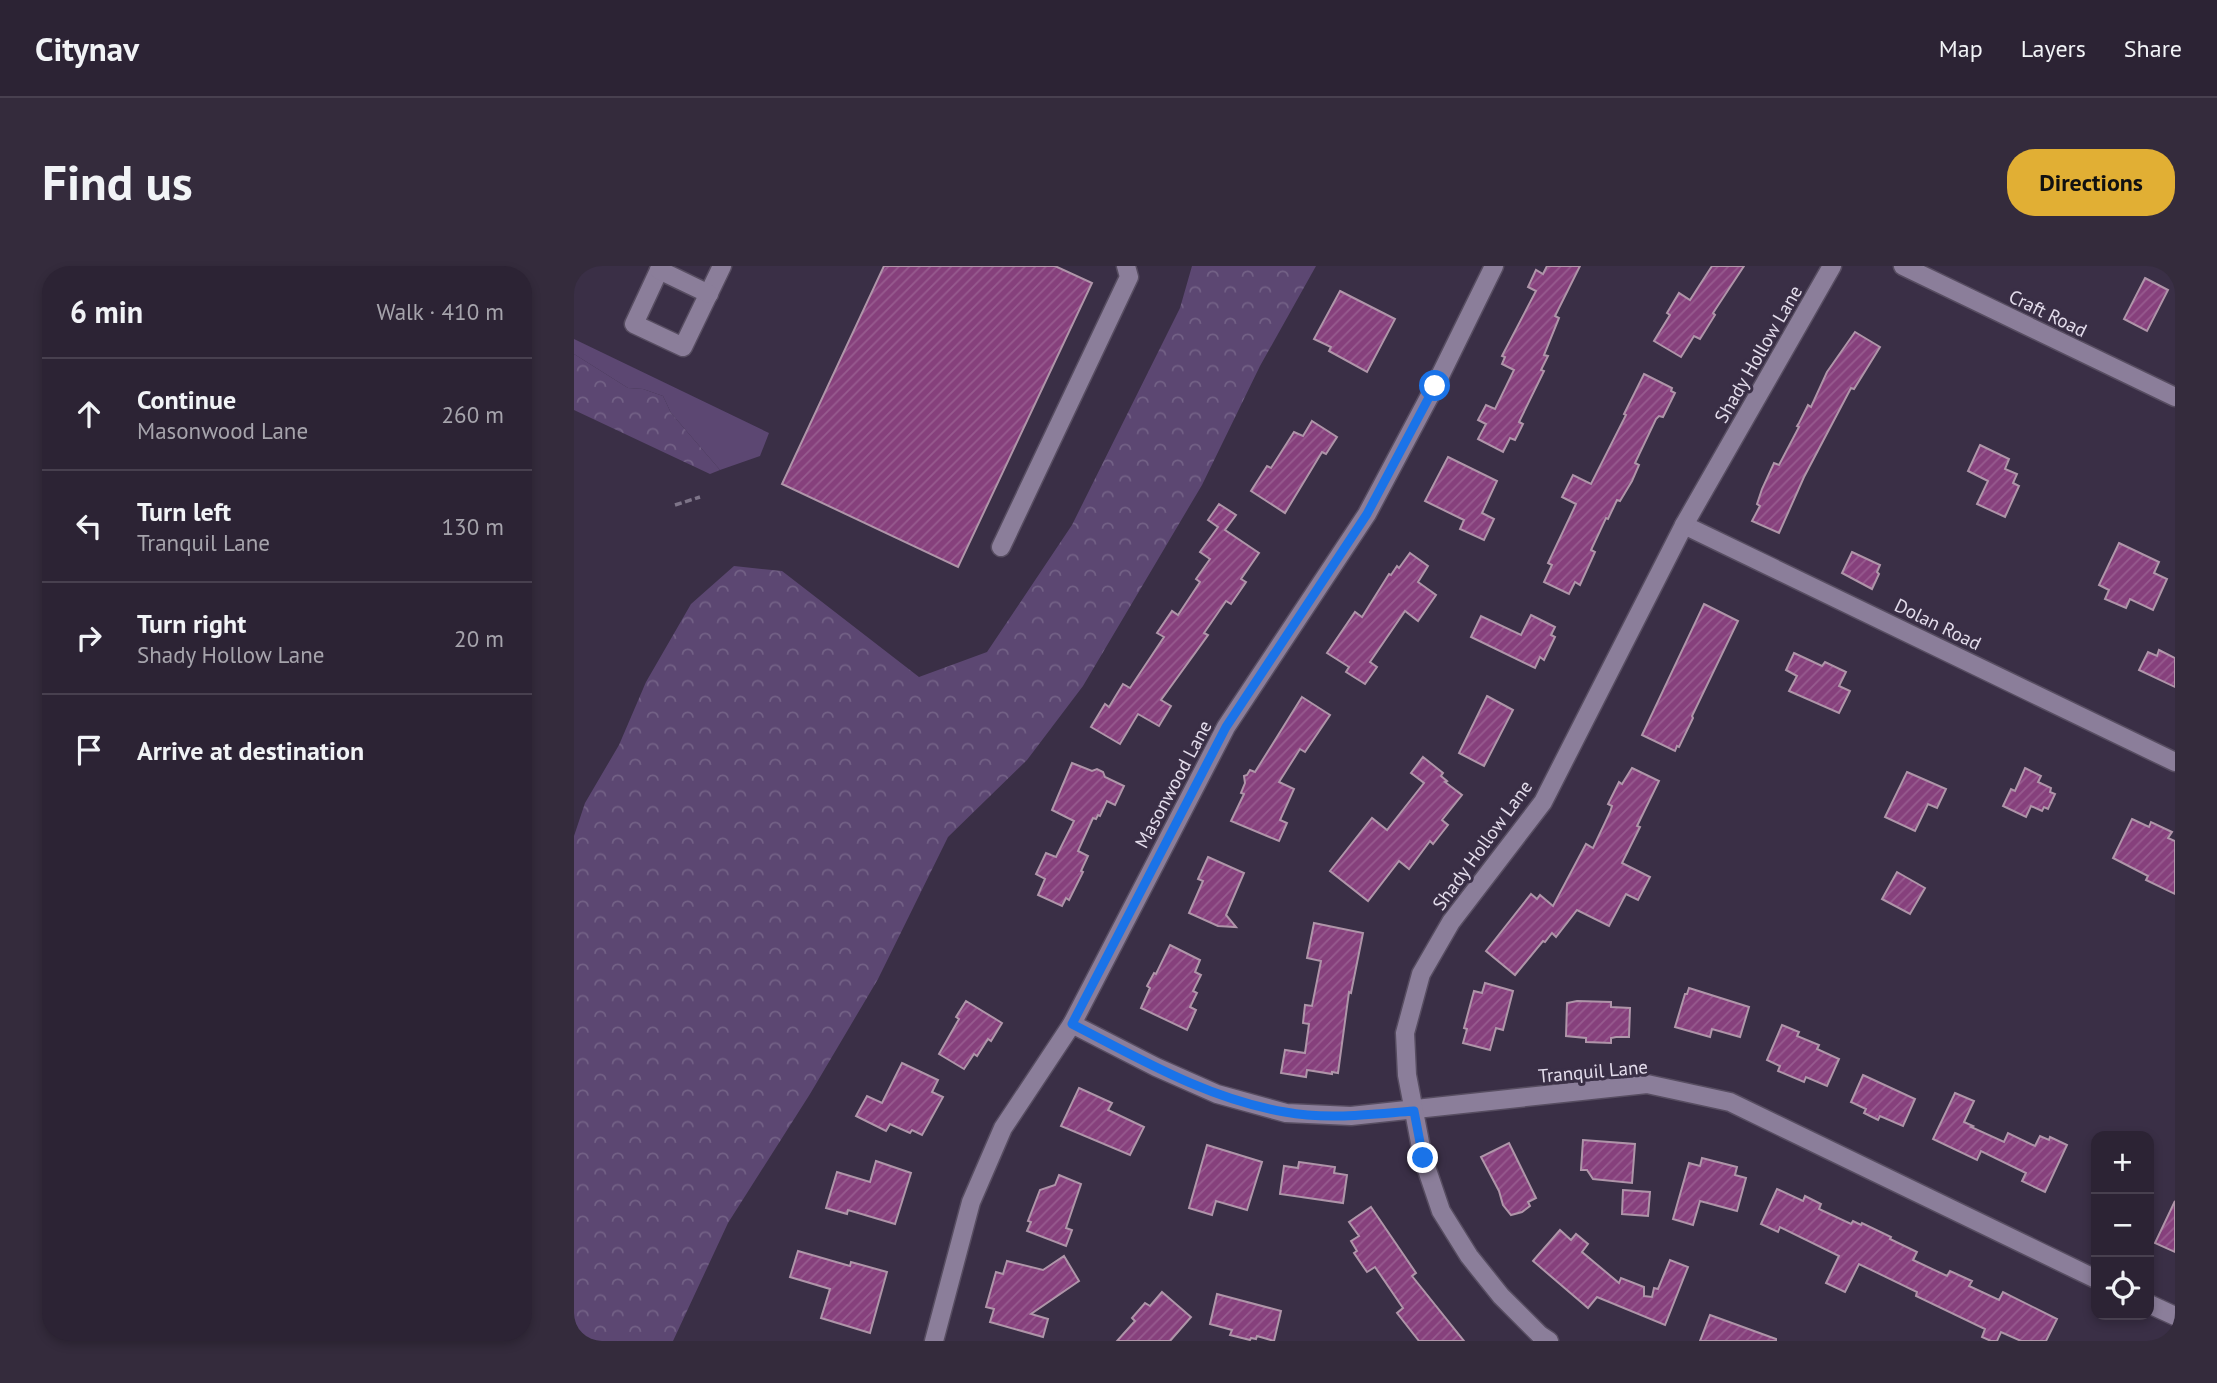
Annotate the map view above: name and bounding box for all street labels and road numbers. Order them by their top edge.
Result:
street label: Shady Hollow Lane [1709,281,1807,427]
street label: Craft Road [2005,284,2091,342]
street label: Dolan Road [1891,593,1985,655]
street label: Masonwood Lane [1129,716,1217,852]
street label: Shady Hollow Lane [1427,775,1537,915]
street label: Tranquil Lane [1537,1054,1649,1088]

